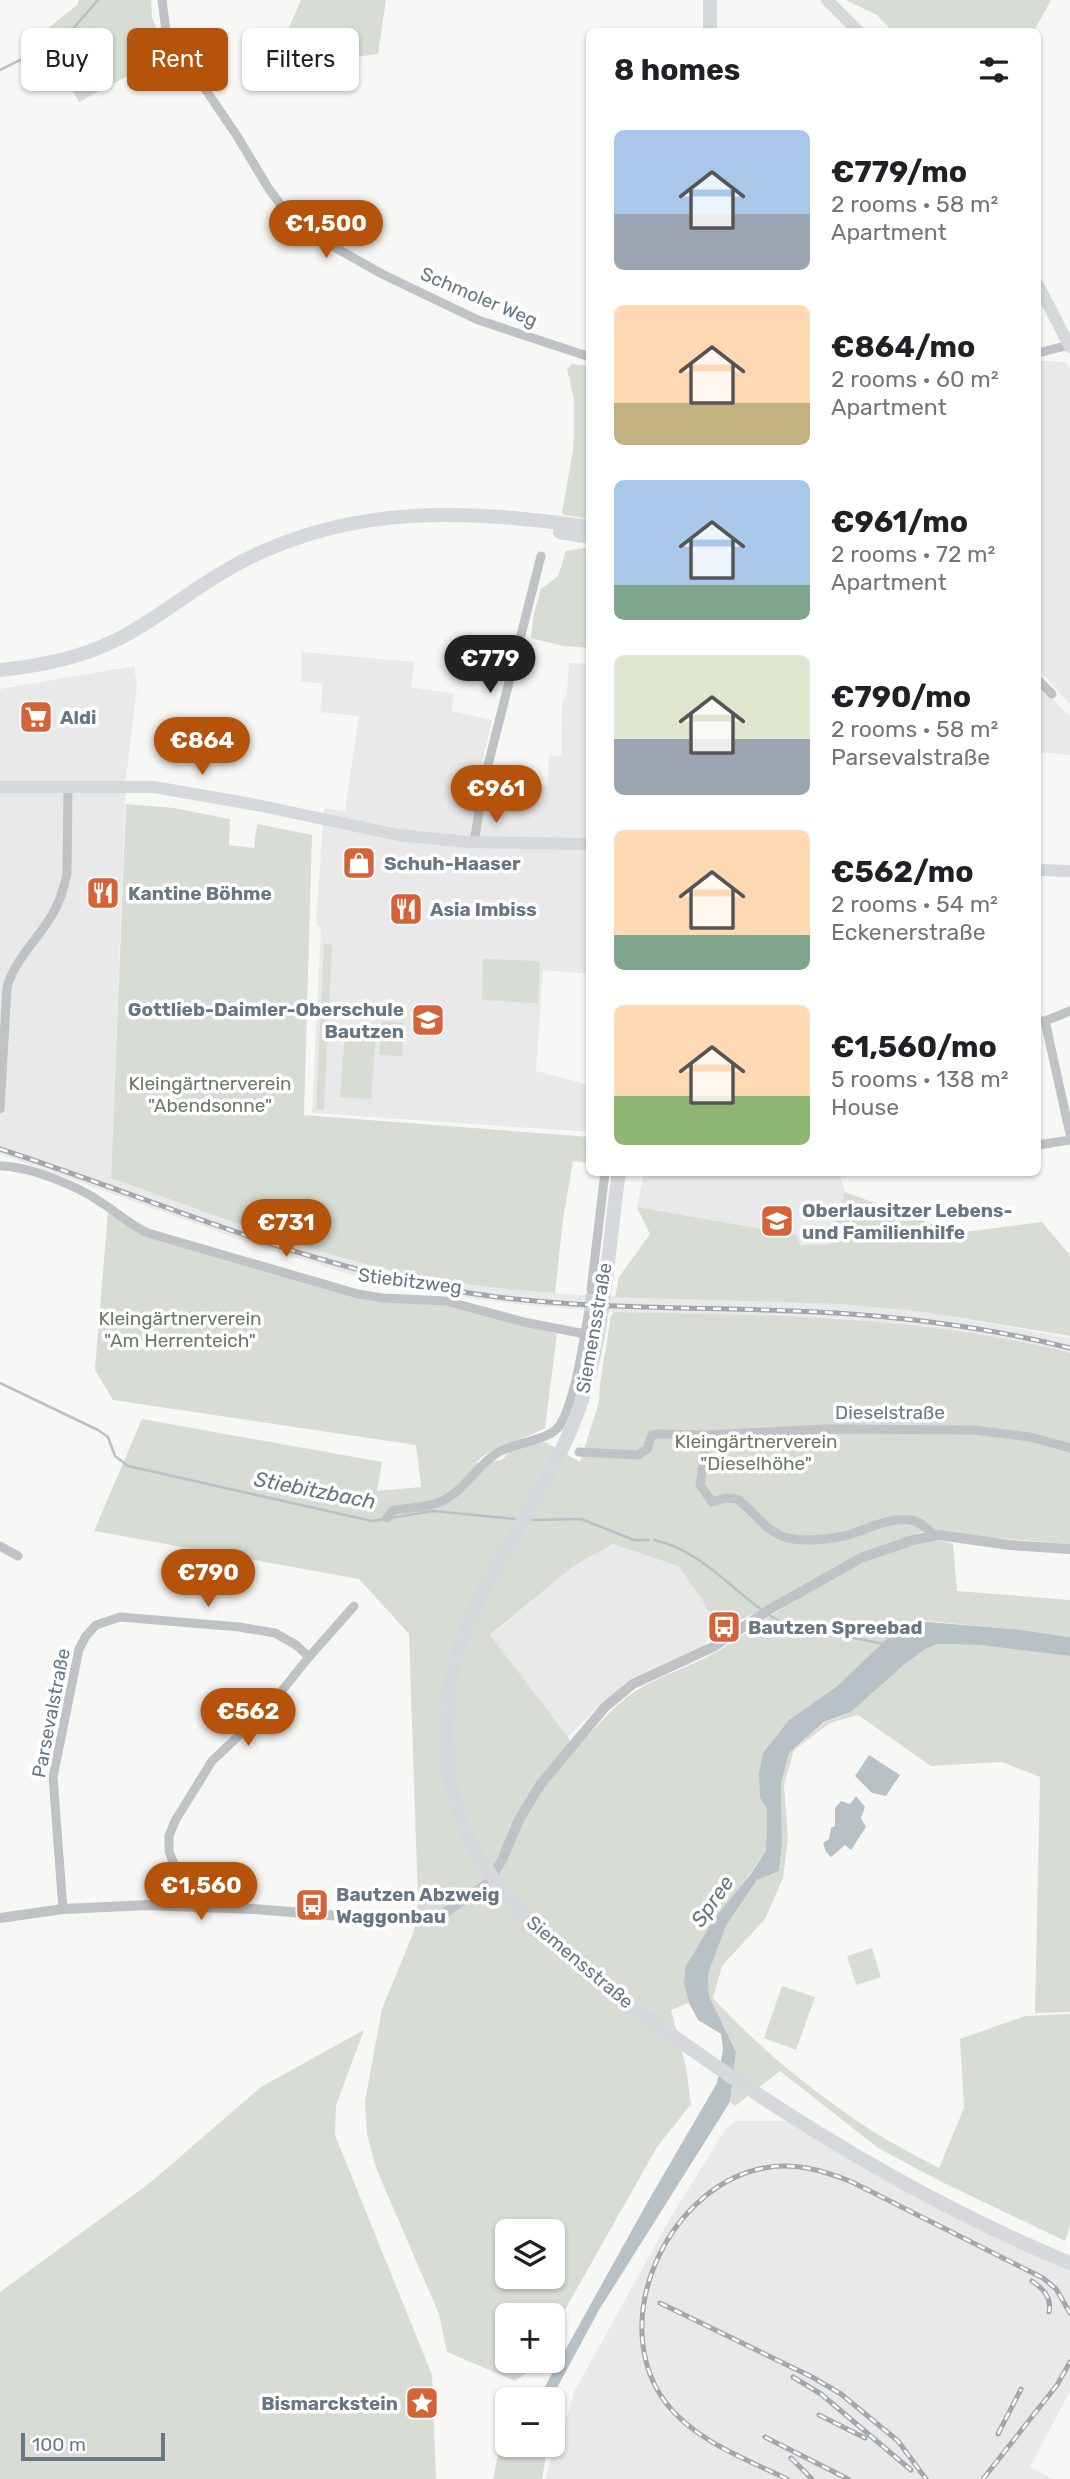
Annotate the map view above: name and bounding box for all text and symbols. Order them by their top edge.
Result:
chip: Buy [21,28,113,91]
chip: Rent [127,28,228,91]
chip: Filters [242,28,359,91]
icon: filters [975,51,1013,89]
text: 8 homes [614,52,740,88]
text: €779/mo [831,154,967,190]
icon: home [670,158,754,242]
text: 2 rooms · 58 m² [831,190,998,218]
pin: €1,500 [269,201,383,260]
text: €1,500 [285,209,367,237]
text: Apartment [831,218,947,246]
street label: Schmoler Weg [417,262,541,332]
text: €864/mo [831,329,975,365]
icon: home [670,333,754,417]
text: 2 rooms · 60 m² [831,365,999,393]
text: Apartment [831,393,947,421]
text: €961/mo [831,504,968,540]
icon: home [670,508,754,592]
text: 2 rooms · 72 m² [831,540,995,568]
text: Apartment [831,568,947,596]
pin: €779 [449,636,531,695]
text: €779 [460,644,520,672]
text: €790/mo [831,679,971,715]
icon: home [670,683,754,767]
supermarket icon: Aldi [17,698,55,736]
place label: Aldi [60,706,96,729]
text: 2 rooms · 58 m² [831,715,998,743]
pin: €864 [161,718,243,777]
text: €864 [170,726,234,754]
text: Parsevalstraße [831,743,990,771]
pin: €961 [455,766,537,825]
text: €961 [467,774,525,802]
shop icon: Schuh-Haaser [340,844,378,882]
place label: Schuh-Haaser [384,852,521,875]
text: €562/mo [831,854,974,890]
icon: home [670,858,754,942]
restaurant icon: Kantine Böhme [84,874,122,912]
place label: Kantine Böhme [128,882,272,905]
restaurant icon: Asia Imbiss [387,890,425,928]
text: 2 rooms · 54 m² [831,890,998,918]
place label: Asia Imbiss [430,898,537,921]
text: Eckenerstraße [831,918,986,946]
place label: Gottlieb-Daimler-Oberschule Bautzen [128,998,404,1043]
school or university icon: Gottlieb-Daimler-Oberschule Bautzen [409,1001,447,1039]
text: €1,560/mo [831,1029,997,1065]
icon: home [670,1033,754,1117]
text: 5 rooms · 138 m² [831,1065,1008,1093]
park label: Kleingärtnerverein "Abendsonne" [128,1072,292,1117]
text: House [831,1093,899,1121]
place label: Oberlausitzer Lebens- und Familienhilfe [802,1199,1013,1244]
pin: €731 [245,1200,327,1259]
school or university icon: Oberlausitzer Lebens- und Familienhilfe [758,1202,796,1240]
text: €731 [257,1208,315,1236]
street label: Siemensstraße [571,1261,617,1395]
street label: Stiebitzweg [357,1263,463,1299]
park label: Kleingärtnerverein "Am Herrenteich" [98,1307,262,1352]
street label: Dieselstraße [835,1401,945,1424]
park label: Kleingärtnerverein "Dieselhöhe" [674,1430,838,1475]
water label: Stiebitzbach [252,1466,378,1514]
pin: €790 [167,1550,249,1609]
text: €790 [177,1558,239,1586]
bus stop icon: Bautzen Spreebad [705,1608,743,1646]
place label: Bautzen Spreebad [748,1616,923,1639]
street label: Parsevalstraße [27,1646,75,1780]
pin: €562 [207,1688,289,1748]
text: €562 [217,1697,279,1725]
pin: €1,560 [144,1862,258,1922]
water label: Spree [685,1870,739,1931]
text: €1,560 [160,1871,242,1899]
place label: Bautzen Abzweig Waggonbau [336,1883,500,1928]
bus stop icon: Bautzen Abzweig Waggonbau [293,1886,331,1924]
street label: Siemensstraße [522,1911,638,2013]
map controls [495,2219,565,2457]
button: layers [495,2219,565,2289]
button: + [495,2303,565,2373]
place icon: Bismarckstein [403,2384,441,2422]
button: − [495,2387,565,2457]
place label: Bismarckstein [261,2392,398,2415]
scale bar [21,2430,164,2462]
text: 100 m [32,2433,86,2456]

